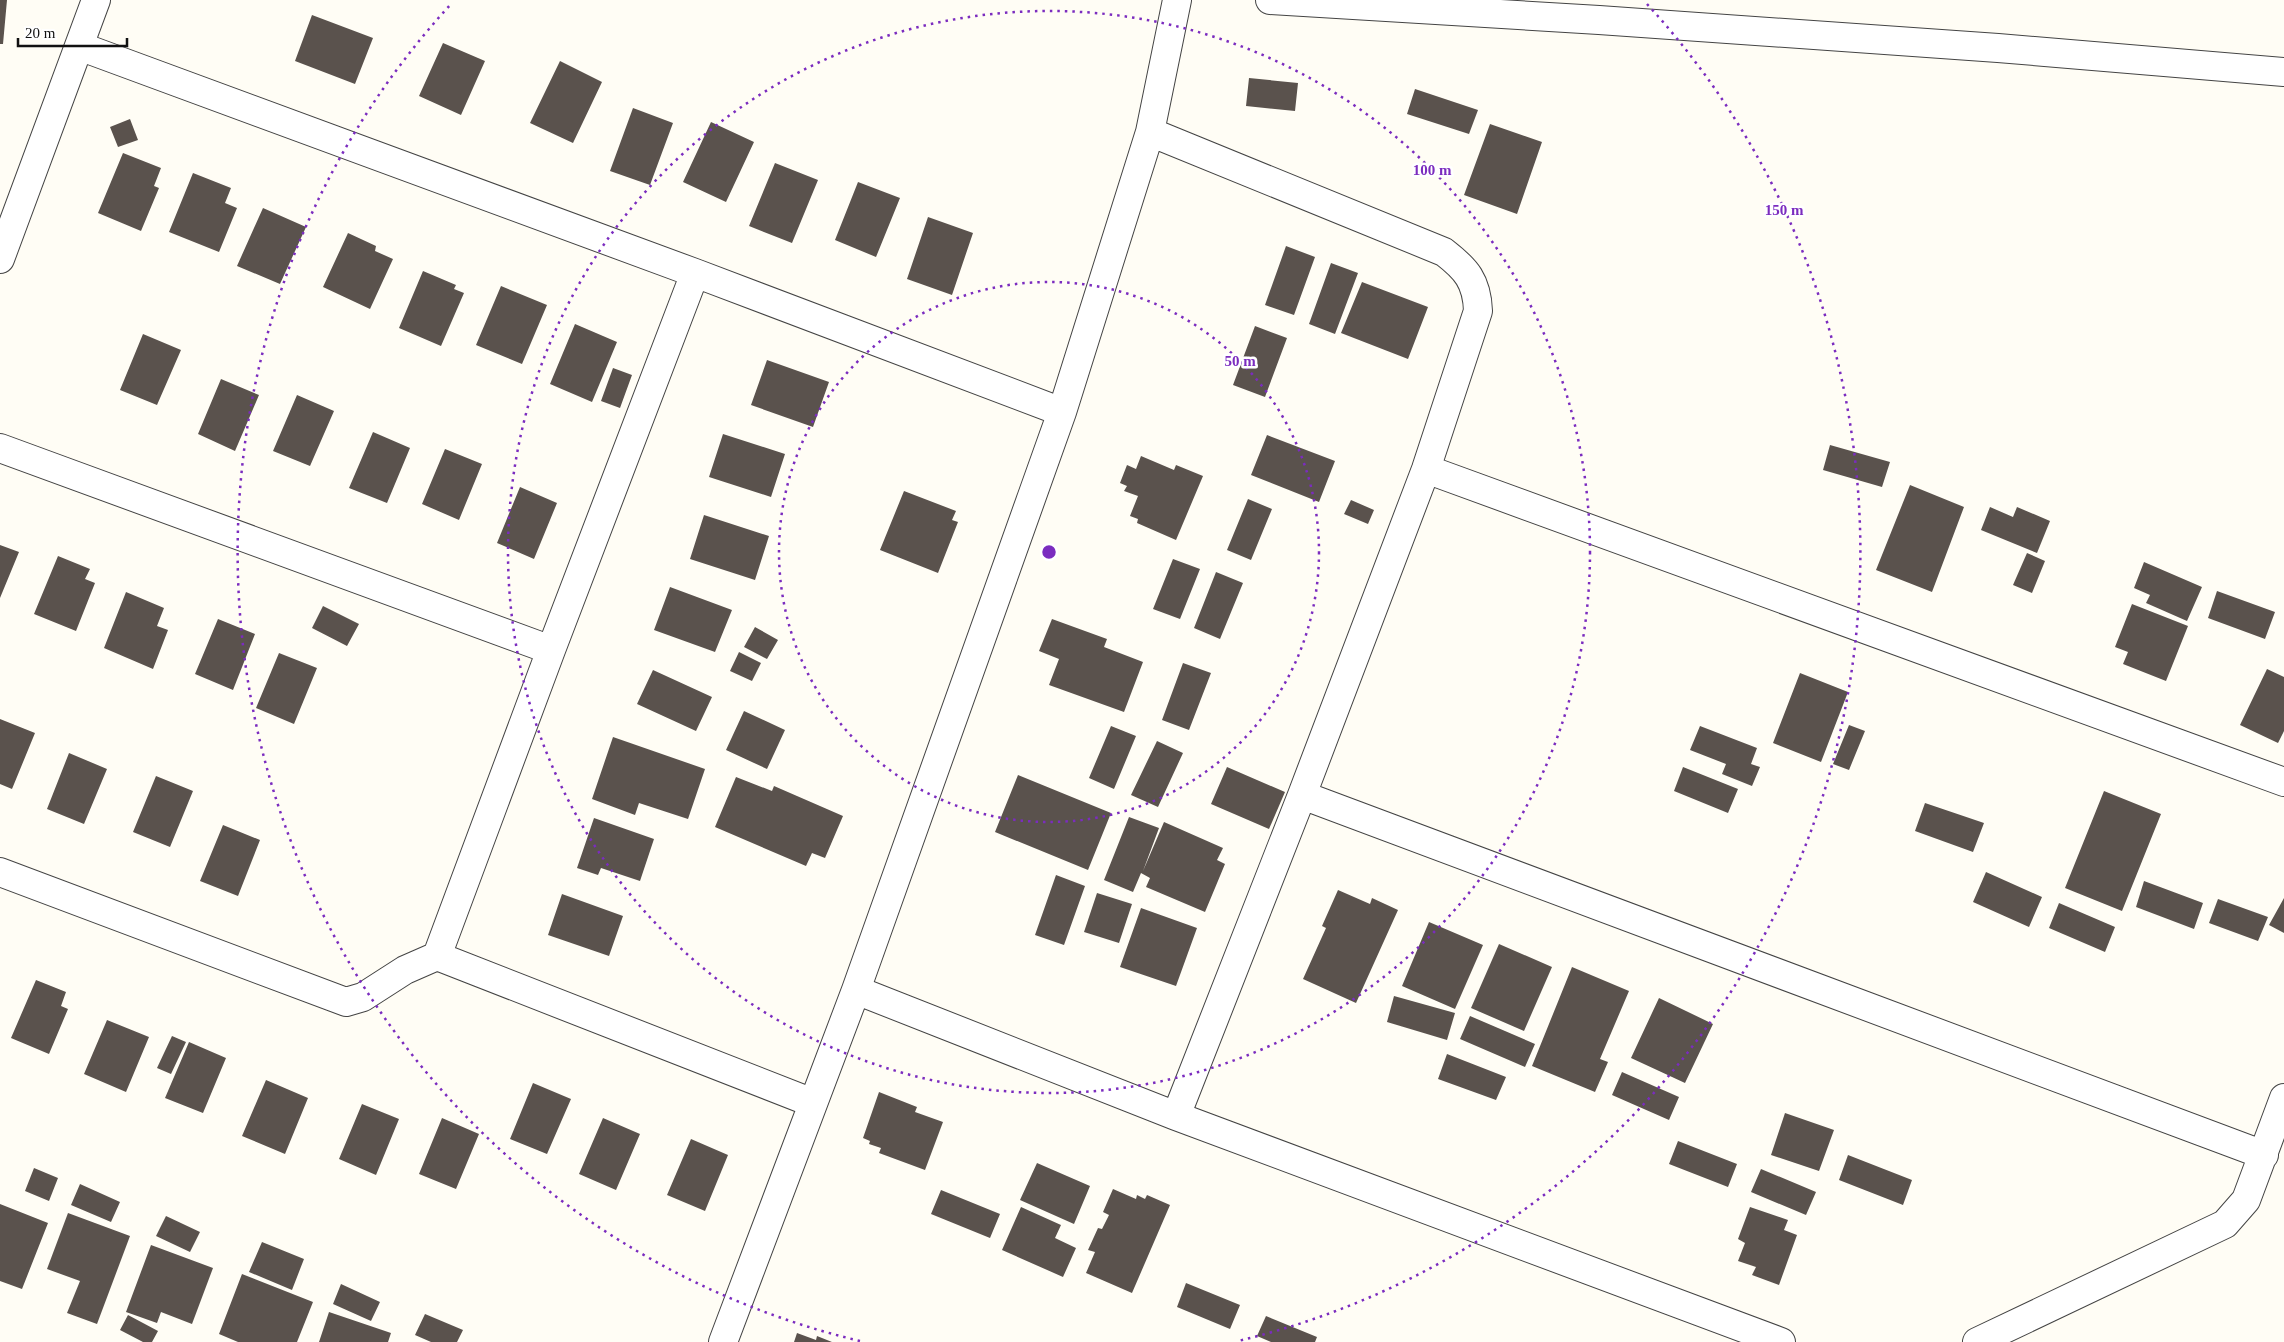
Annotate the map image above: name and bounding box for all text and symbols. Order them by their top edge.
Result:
scale bar [18,15,126,47]
text: 20 m [25,25,56,41]
text: 100 m [1413,162,1452,178]
text: 150 m [1765,202,1804,218]
text: 50 m [1224,353,1256,369]
centre of rings [1040,543,1058,561]

